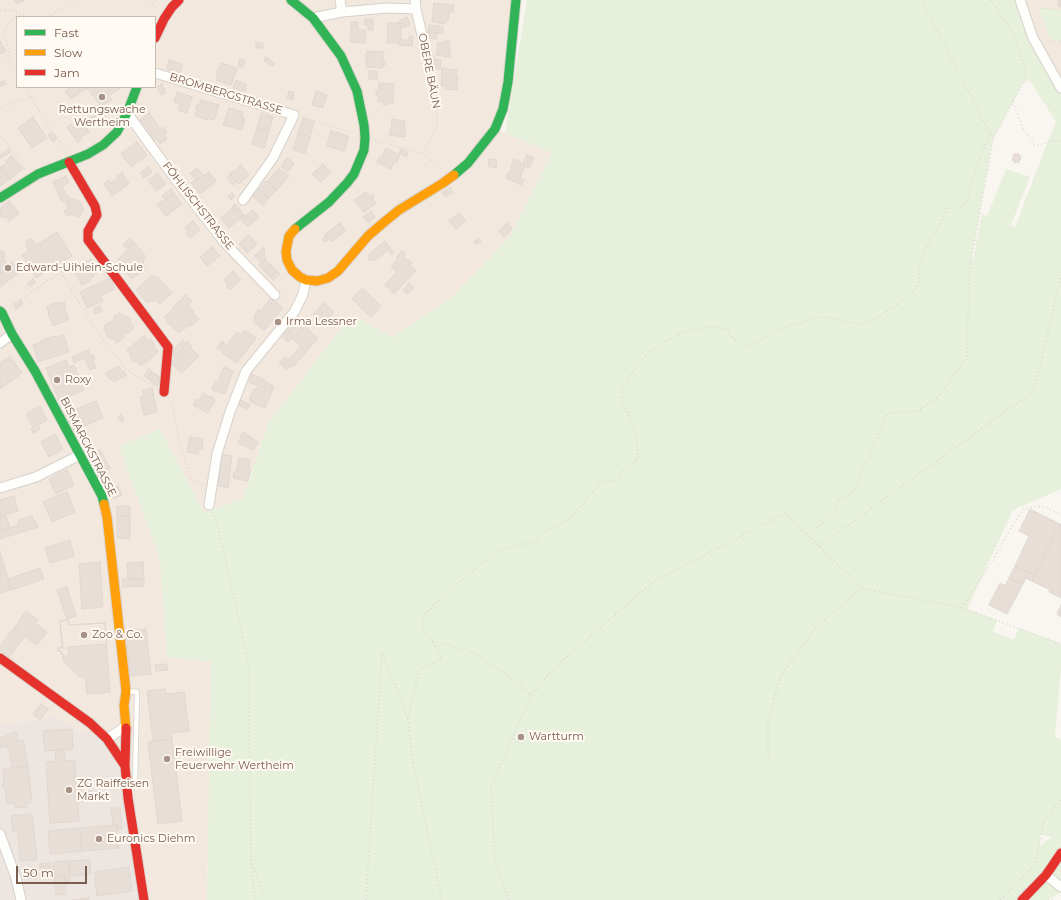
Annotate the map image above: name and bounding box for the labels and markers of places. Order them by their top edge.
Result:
marker: Rettungswache Wertheim [97,92,107,102]
place label: Rettungswache Wertheim [58,103,146,129]
place label: Edward-Uihlein-Schule [16,261,143,275]
marker: Edward-Uihlein-Schule [3,263,13,273]
place label: Irma Lessner [286,315,357,329]
marker: Irma Lessner [273,317,283,327]
place label: Roxy [65,373,91,387]
marker: Roxy [52,375,62,385]
place label: Zoo & Co. [92,628,143,642]
marker: Zoo & Co. [79,630,89,640]
place label: Wartturm [529,730,584,744]
marker: Wartturm [516,732,526,742]
place label: Freiwillige Feuerwehr Wertheim [175,746,294,772]
marker: Freiwillige Feuerwehr Wertheim [162,754,172,764]
place label: ZG Raiffeisen Markt [77,777,149,803]
marker: ZG Raiffeisen Markt [64,785,74,795]
place label: Euronics Diehm [107,832,195,846]
marker: Euronics Diehm [94,834,104,844]

